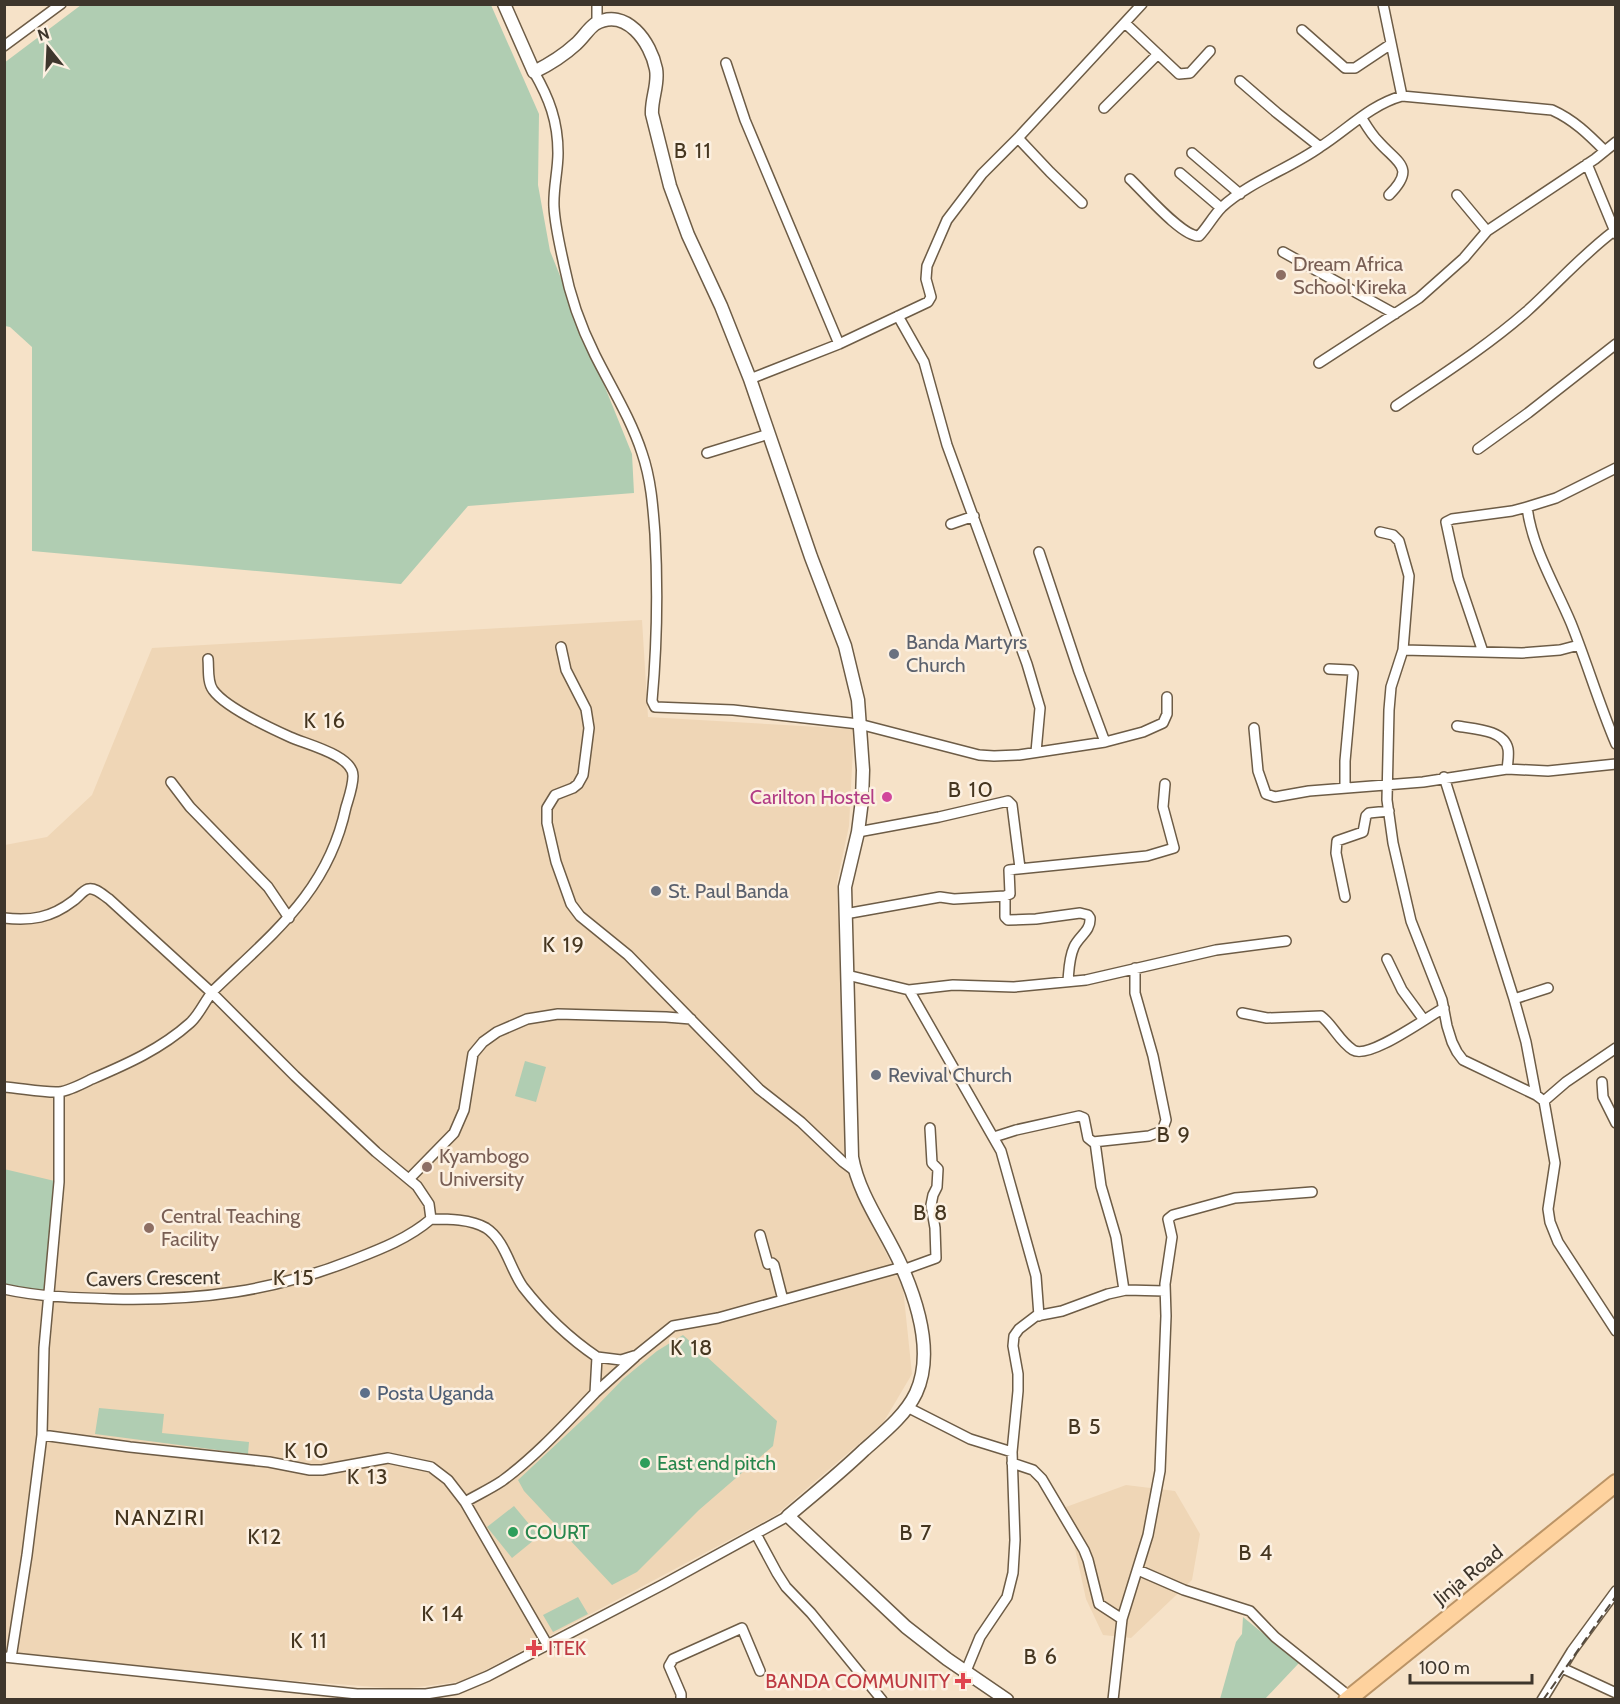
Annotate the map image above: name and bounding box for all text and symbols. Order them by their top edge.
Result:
north arrow [18,18,78,78]
text: N [35,23,52,45]
district label: B 11 [674,137,712,164]
place label: Dream Africa School Kireka [1293,252,1407,299]
marker: Dream Africa School Kireka [1274,268,1288,282]
place label: Banda Martyrs Church [906,630,1027,677]
marker: Banda Martyrs Church [887,647,901,661]
district label: K 16 [303,707,347,734]
district label: B 10 [948,776,994,803]
place label: Carilton Hostel [750,785,875,809]
marker: Carilton Hostel [880,790,894,804]
place label: St. Paul Banda [668,879,789,903]
marker: St. Paul Banda [649,884,663,898]
district label: K 19 [542,931,586,958]
place label: Revival Church [888,1063,1012,1087]
marker: Revival Church [869,1068,883,1082]
district label: B 9 [1156,1121,1192,1148]
place label: Kyambogo University [439,1144,529,1191]
marker: Kyambogo University [420,1160,434,1174]
district label: B 8 [913,1199,949,1226]
place label: Central Teaching Facility [161,1204,301,1251]
marker: Central Teaching Facility [142,1221,156,1235]
district label: K 15 [273,1264,315,1291]
street label: Cavers Crescent [86,1265,221,1291]
district label: K 18 [670,1334,714,1361]
place label: Posta Uganda [377,1381,494,1405]
marker: Posta Uganda [358,1386,372,1400]
district label: B 5 [1068,1413,1102,1440]
district label: K 10 [284,1437,330,1464]
place label: East end pitch [657,1451,776,1475]
marker: East end pitch [638,1456,652,1470]
district label: K 13 [347,1463,389,1490]
district label: NANZIRI [114,1504,206,1531]
district label: B 7 [899,1519,933,1546]
place label: COURT [525,1520,590,1544]
district label: K12 [247,1523,283,1550]
marker: COURT [506,1525,520,1539]
district label: B 4 [1238,1539,1274,1566]
street label: Jinja Road [1428,1540,1507,1611]
district label: K 14 [421,1600,465,1627]
district label: K 11 [290,1627,328,1654]
place label: ITEK [548,1636,587,1660]
marker: ITEK [525,1639,543,1657]
district label: B 6 [1023,1643,1059,1670]
scale bar [1410,1647,1532,1685]
text: 100 m [1419,1657,1470,1679]
place label: BANDA COMMUNITY [765,1669,951,1693]
marker: BANDA COMMUNITY [954,1672,972,1690]

